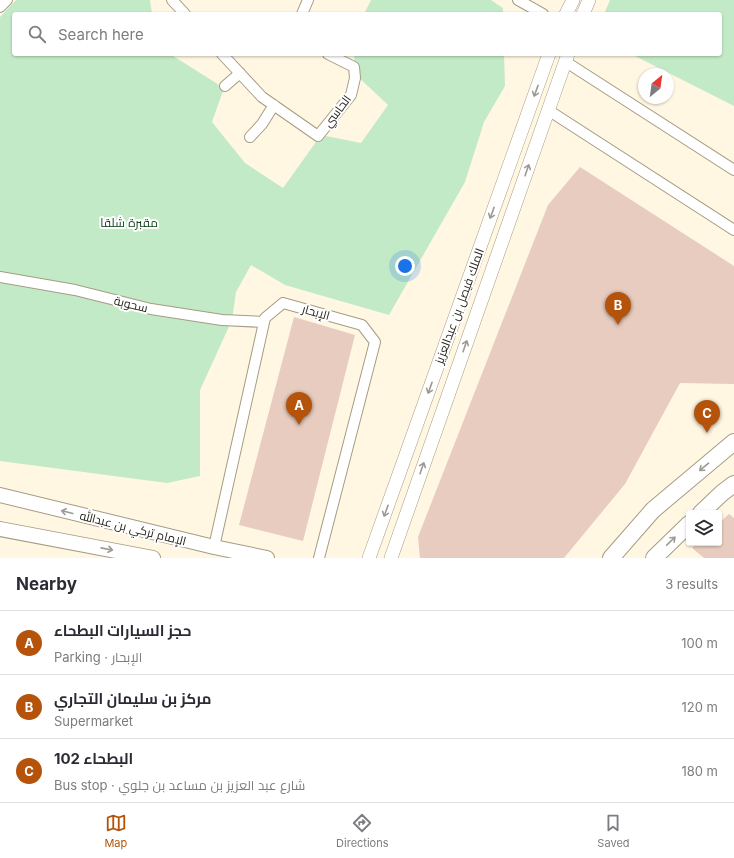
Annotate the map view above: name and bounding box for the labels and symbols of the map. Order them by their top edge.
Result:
north arrow [638,68,674,104]
one-way arrow [532,84,539,97]
street label: الحاسي [320,92,356,132]
one-way arrow [524,164,531,177]
one-way arrow [488,207,496,219]
park label: مقبرة شلقا [100,215,158,230]
street label: الملك فيصل بن عبدالعزيز [431,246,487,367]
your location [395,256,415,276]
pin: B [605,292,631,325]
street label: سحوبة [113,293,149,315]
street label: الإبحار [299,301,332,323]
one-way arrow [462,340,470,352]
one-way arrow [425,382,433,394]
pin: A [286,392,312,425]
pin: C [694,400,720,433]
one-way arrow [699,462,709,471]
one-way arrow [419,463,427,475]
one-way arrow [381,504,389,516]
one-way arrow [61,507,74,515]
street label: الإمام تركي بن عبدالله [77,508,188,551]
one-way arrow [666,536,676,546]
one-way arrow [100,546,113,554]

